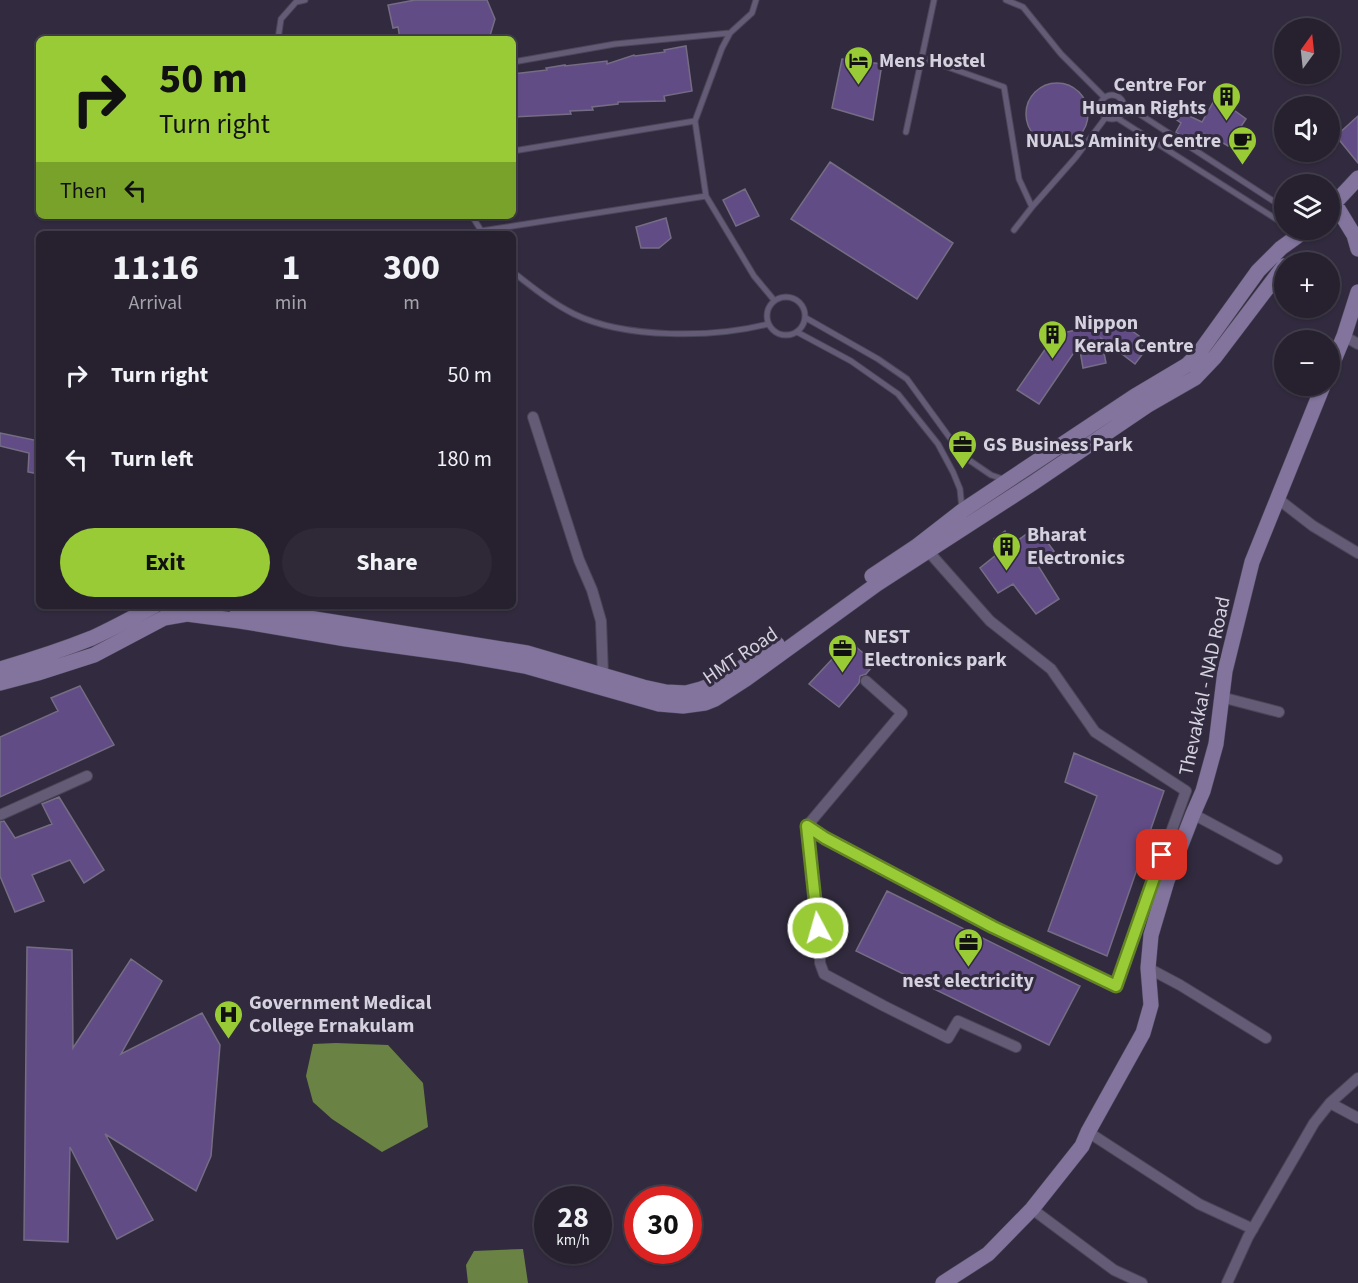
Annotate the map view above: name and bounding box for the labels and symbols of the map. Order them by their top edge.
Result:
north arrow [1274,18,1340,84]
hotel icon: Mens Hostel [842,44,874,86]
place label: Mens Hostel [879,47,985,75]
place label: Centre For Human Rights [1082,71,1206,122]
building icon: Centre For Human Rights [1211,80,1243,122]
cafe icon: NUALS Aminity Centre [1226,124,1258,166]
place label: NUALS Aminity Centre [1026,127,1221,155]
place label: Nippon Kerala Centre [1074,309,1194,360]
building icon: Nippon Kerala Centre [1037,318,1069,360]
office icon: GS Business Park [946,428,978,470]
place label: GS Business Park [983,431,1133,459]
place label: Bharat Electronics [1027,521,1125,572]
building icon: Bharat Electronics [990,530,1022,572]
street label: Thevakkal - NAD Road [1172,594,1238,778]
street label: HMT Road [697,620,784,691]
place label: NEST Electronics park [864,623,1007,674]
office icon: NEST Electronics park [827,632,859,674]
pin [1136,829,1187,880]
position arrow [786,896,850,960]
office icon: nest electricity [952,926,984,968]
place label: nest electricity [902,967,1034,995]
place label: Government Medical College Ernakulam [249,989,432,1040]
hospital icon: Government Medical College Ernakulam [212,998,244,1040]
speed limit sign: 30 [624,1186,702,1264]

